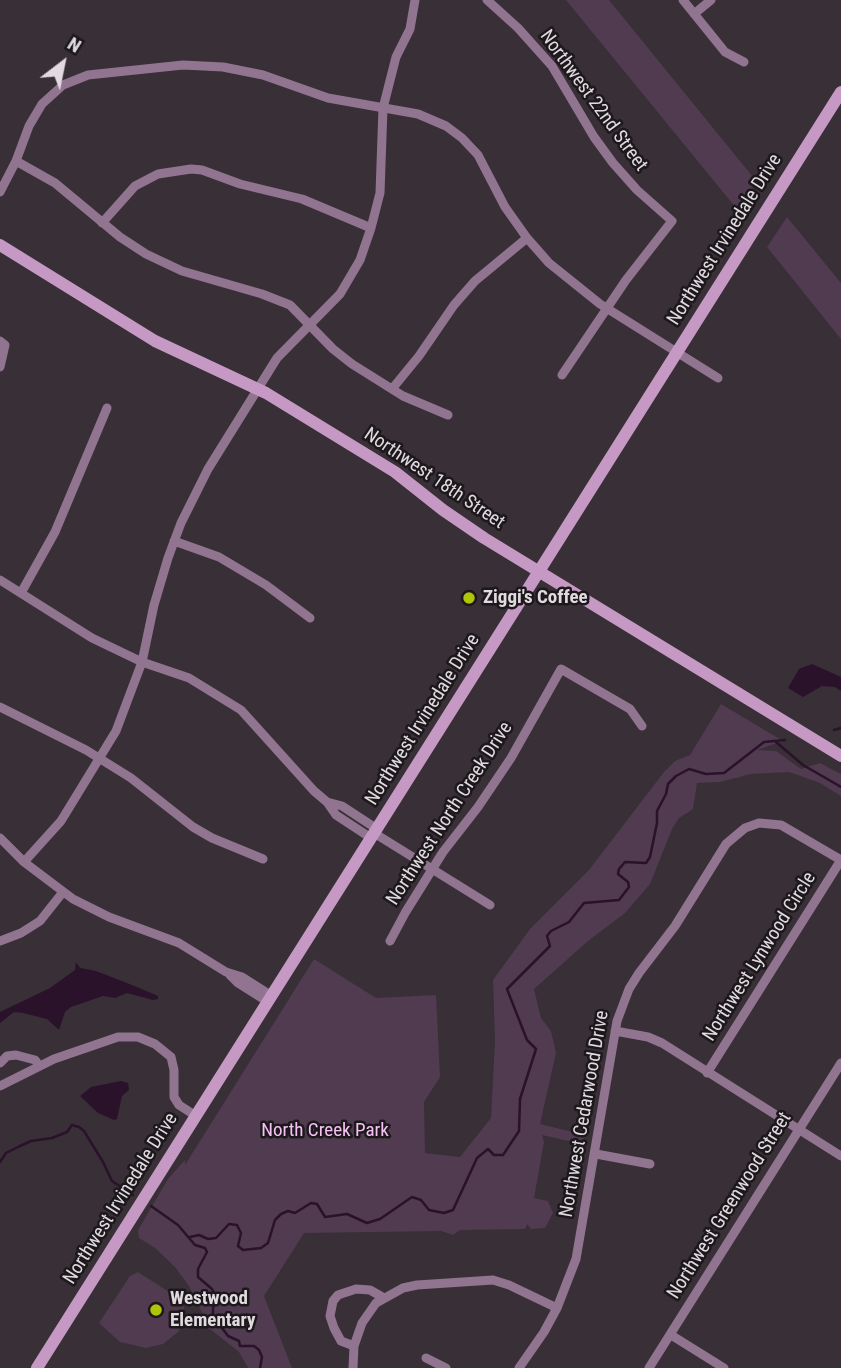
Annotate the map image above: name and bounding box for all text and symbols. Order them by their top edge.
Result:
street label: Northwest 22nd Street [534,26,652,176]
north arrow [28,28,98,98]
text: N [63,32,85,58]
street label: Northwest Irvinedale Drive [663,150,787,330]
street label: Northwest 18th Street [359,423,509,535]
place label: Ziggi's Coffee [483,587,588,609]
marker: Ziggi's Coffee [461,590,477,606]
street label: Northwest Irvinedale Drive [361,630,485,810]
street label: Northwest North Creek Drive [382,718,518,910]
street label: Northwest Lynwood Circle [699,868,821,1046]
street label: Northwest Cedarwood Drive [556,1009,614,1219]
street label: Northwest Greenwood Street [663,1108,797,1304]
street label: Northwest Irvinedale Drive [59,1109,183,1289]
park label: North Creek Park [261,1120,389,1142]
place label: Westwood Elementary [170,1288,255,1332]
marker: Westwood Elementary [148,1302,164,1318]

